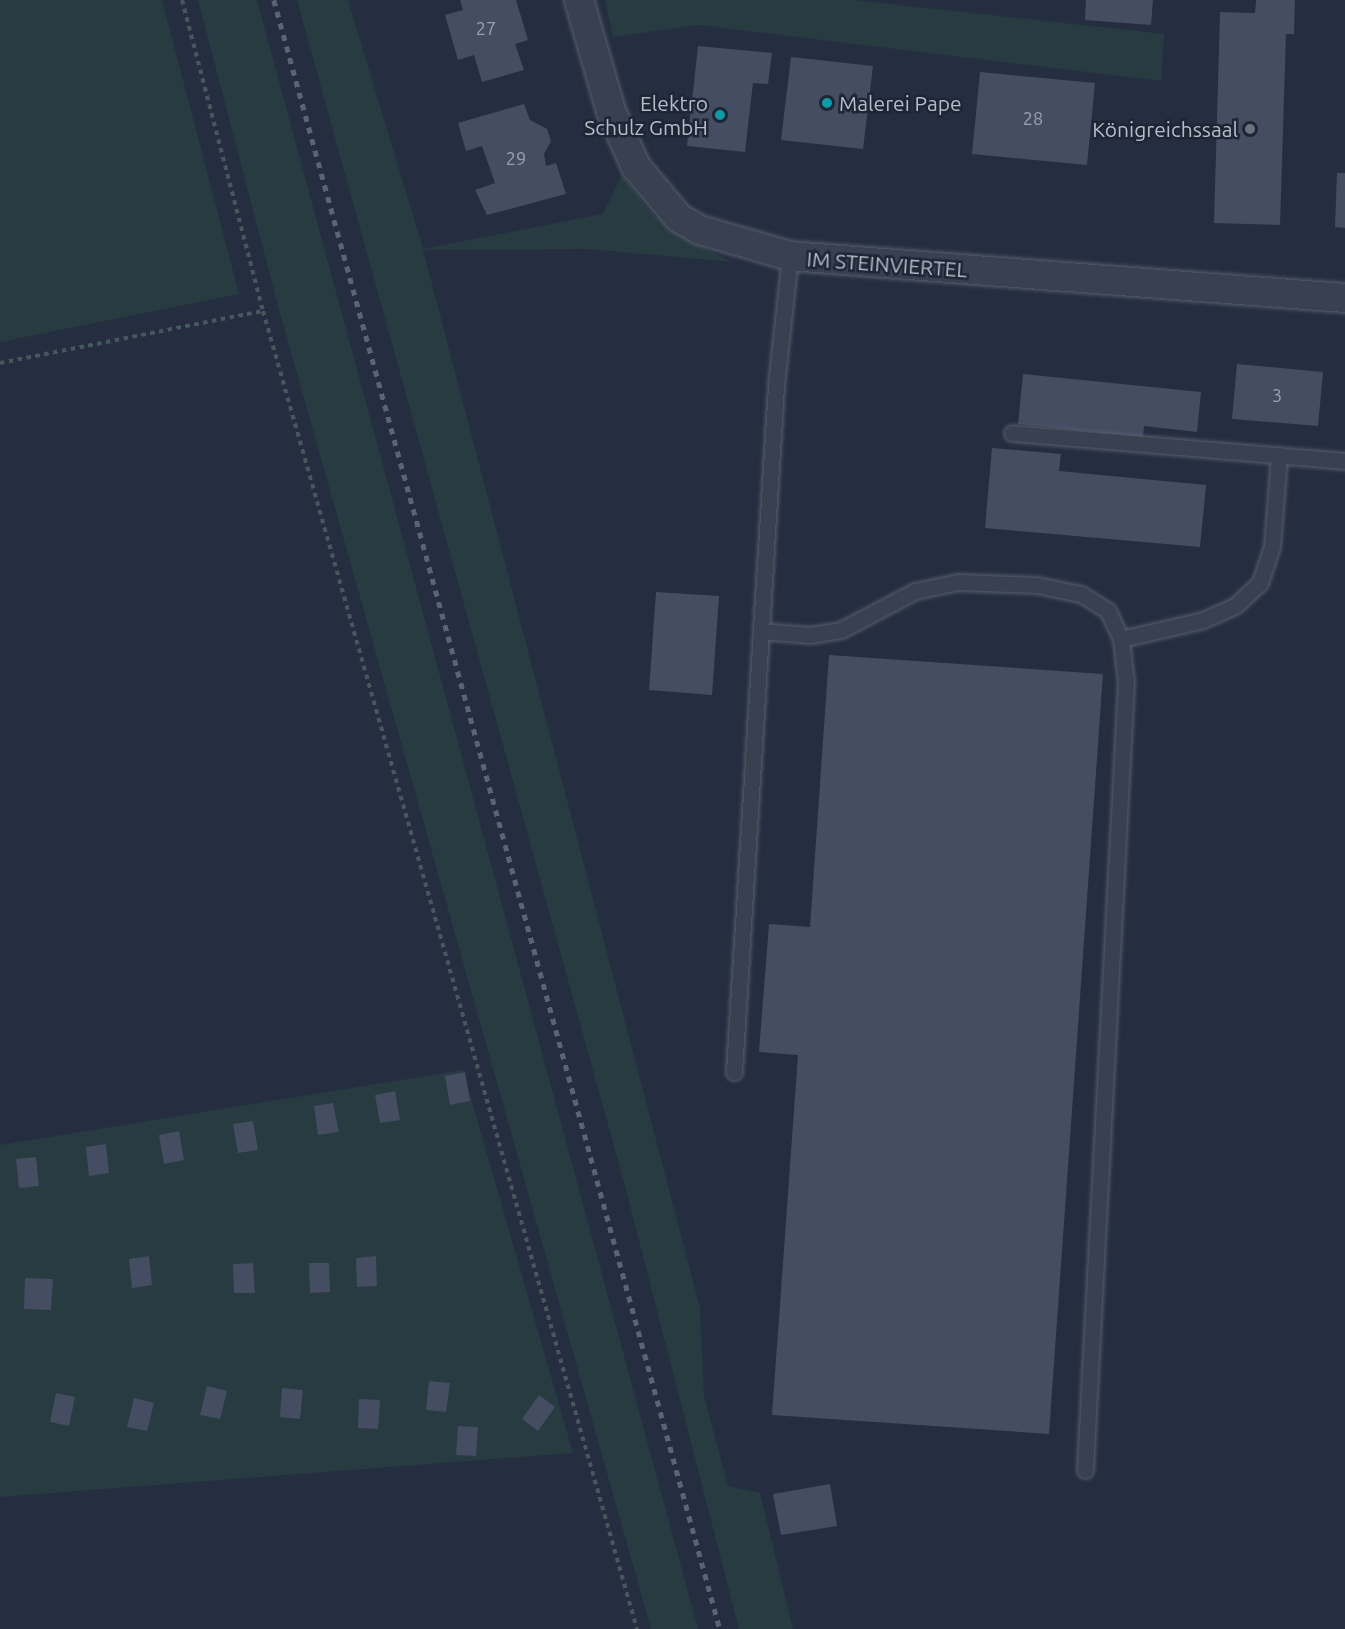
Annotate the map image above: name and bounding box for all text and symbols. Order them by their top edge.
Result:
house number: 27 [476,17,496,39]
place label: Elektro Schulz GmbH [584,90,708,140]
place label: Malerei Pape [839,90,962,116]
marker: Malerei Pape [820,96,834,110]
house number: 28 [1023,107,1043,129]
marker: Elektro Schulz GmbH [713,108,727,122]
place label: Königreichssaal [1092,116,1238,142]
marker: Königreichssaal [1243,122,1257,136]
house number: 29 [506,147,526,169]
street label: IM STEINVIERTEL [806,246,968,282]
house number: 3 [1272,384,1282,406]

